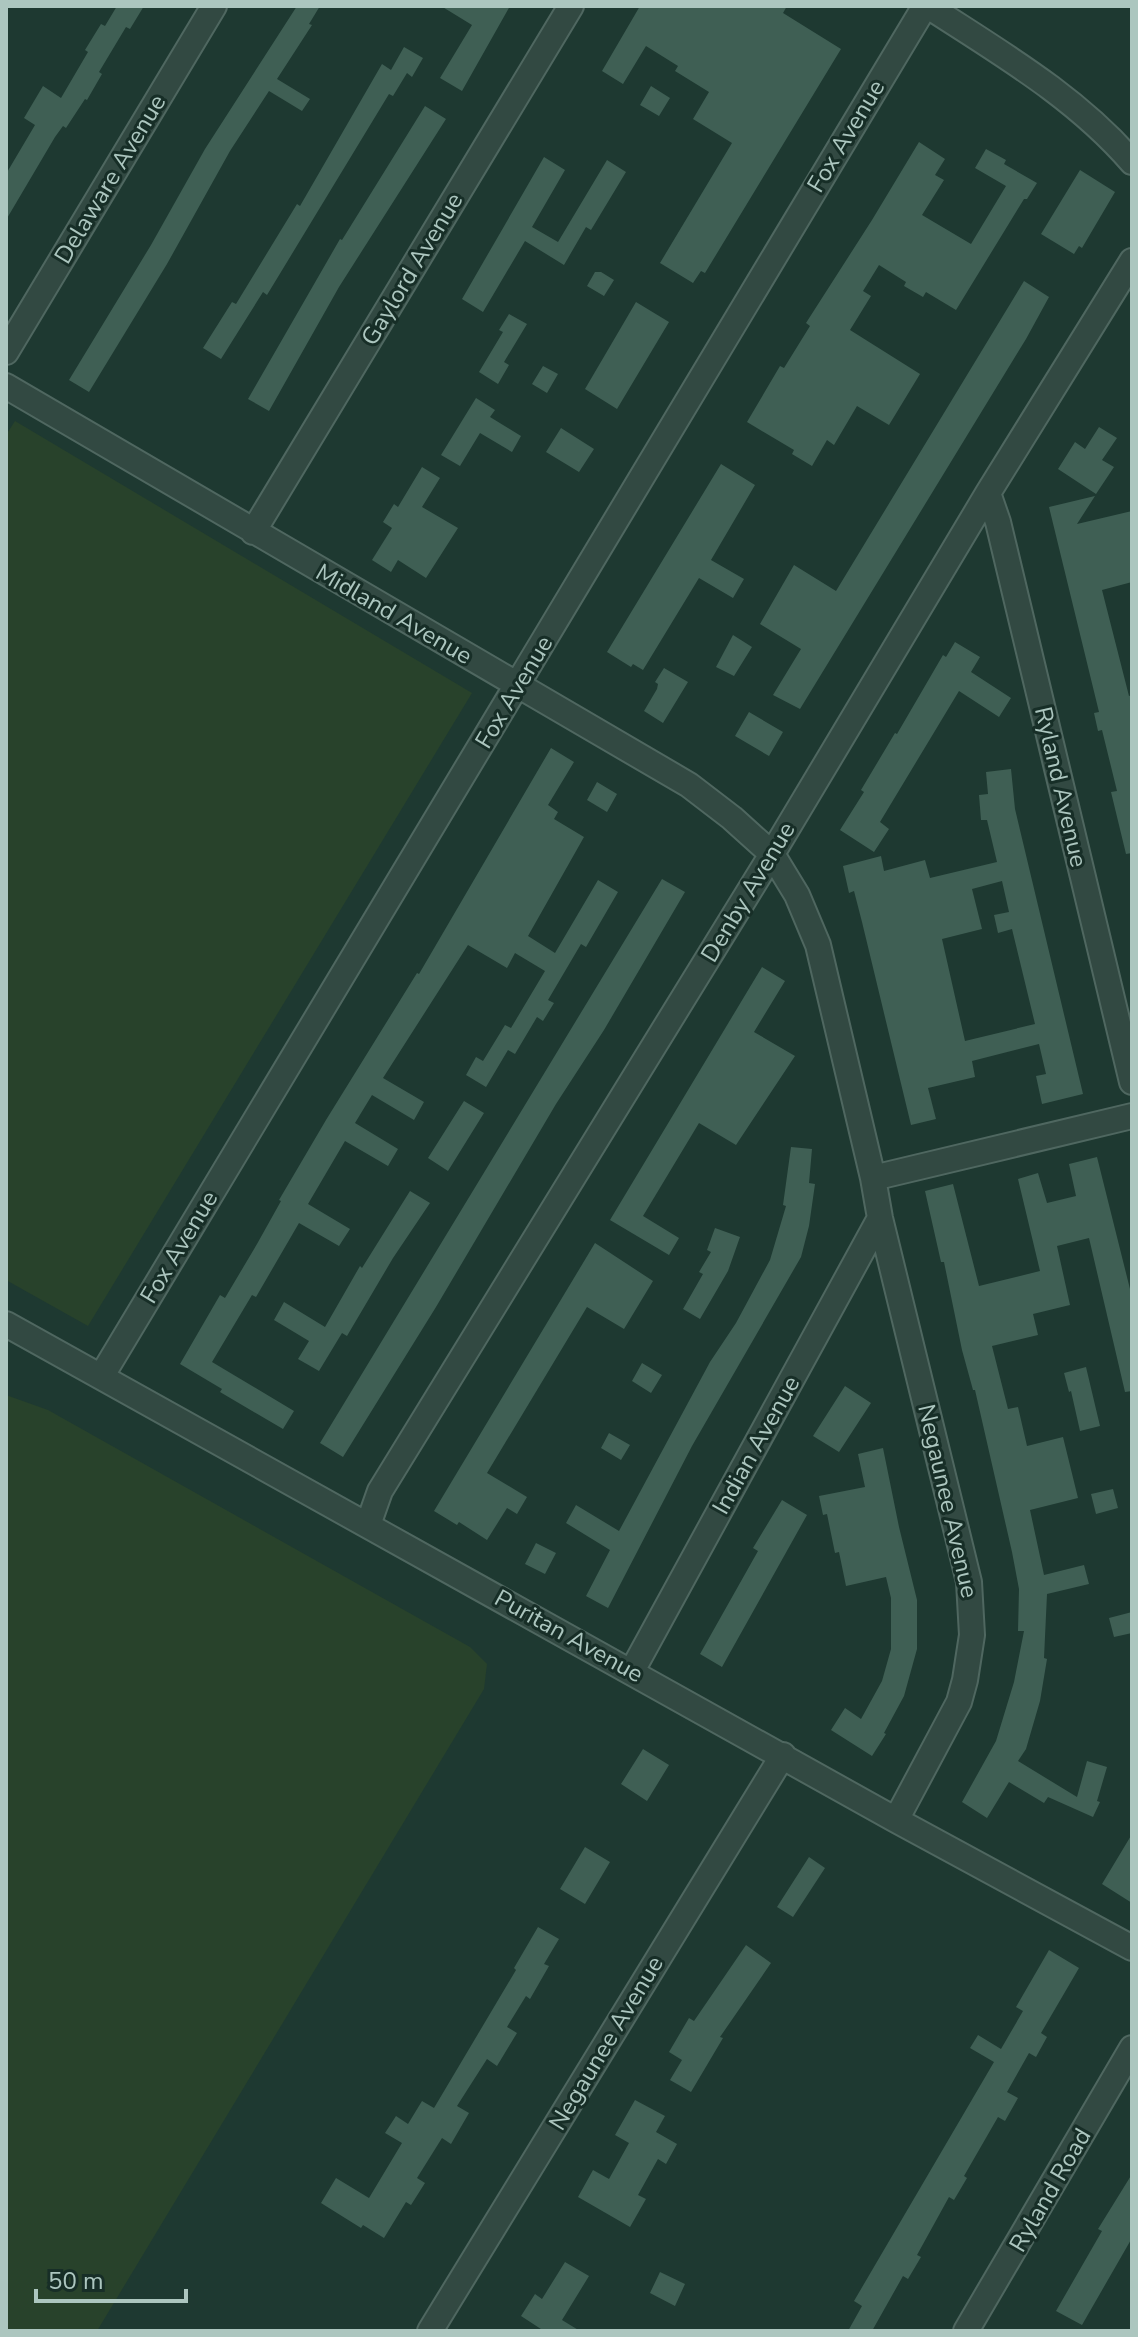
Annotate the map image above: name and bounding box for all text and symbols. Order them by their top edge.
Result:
street label: Fox Avenue [800,74,892,198]
street label: Delaware Avenue [47,88,173,270]
street label: Gaylord Avenue [354,187,470,351]
street label: Midland Avenue [310,556,478,672]
street label: Fox Avenue [468,630,560,754]
street label: Ryland Avenue [1027,704,1095,870]
street label: Denby Avenue [694,816,802,968]
street label: Fox Avenue [133,1185,225,1309]
street label: Indian Avenue [705,1370,807,1520]
street label: Negaunee Avenue [910,1401,986,1601]
street label: Puritan Avenue [489,1582,649,1690]
street label: Negaunee Avenue [541,1950,671,2136]
street label: Ryland Road [1002,2122,1098,2258]
scale bar [36,2253,186,2303]
text: 50 m [48,2265,104,2297]

